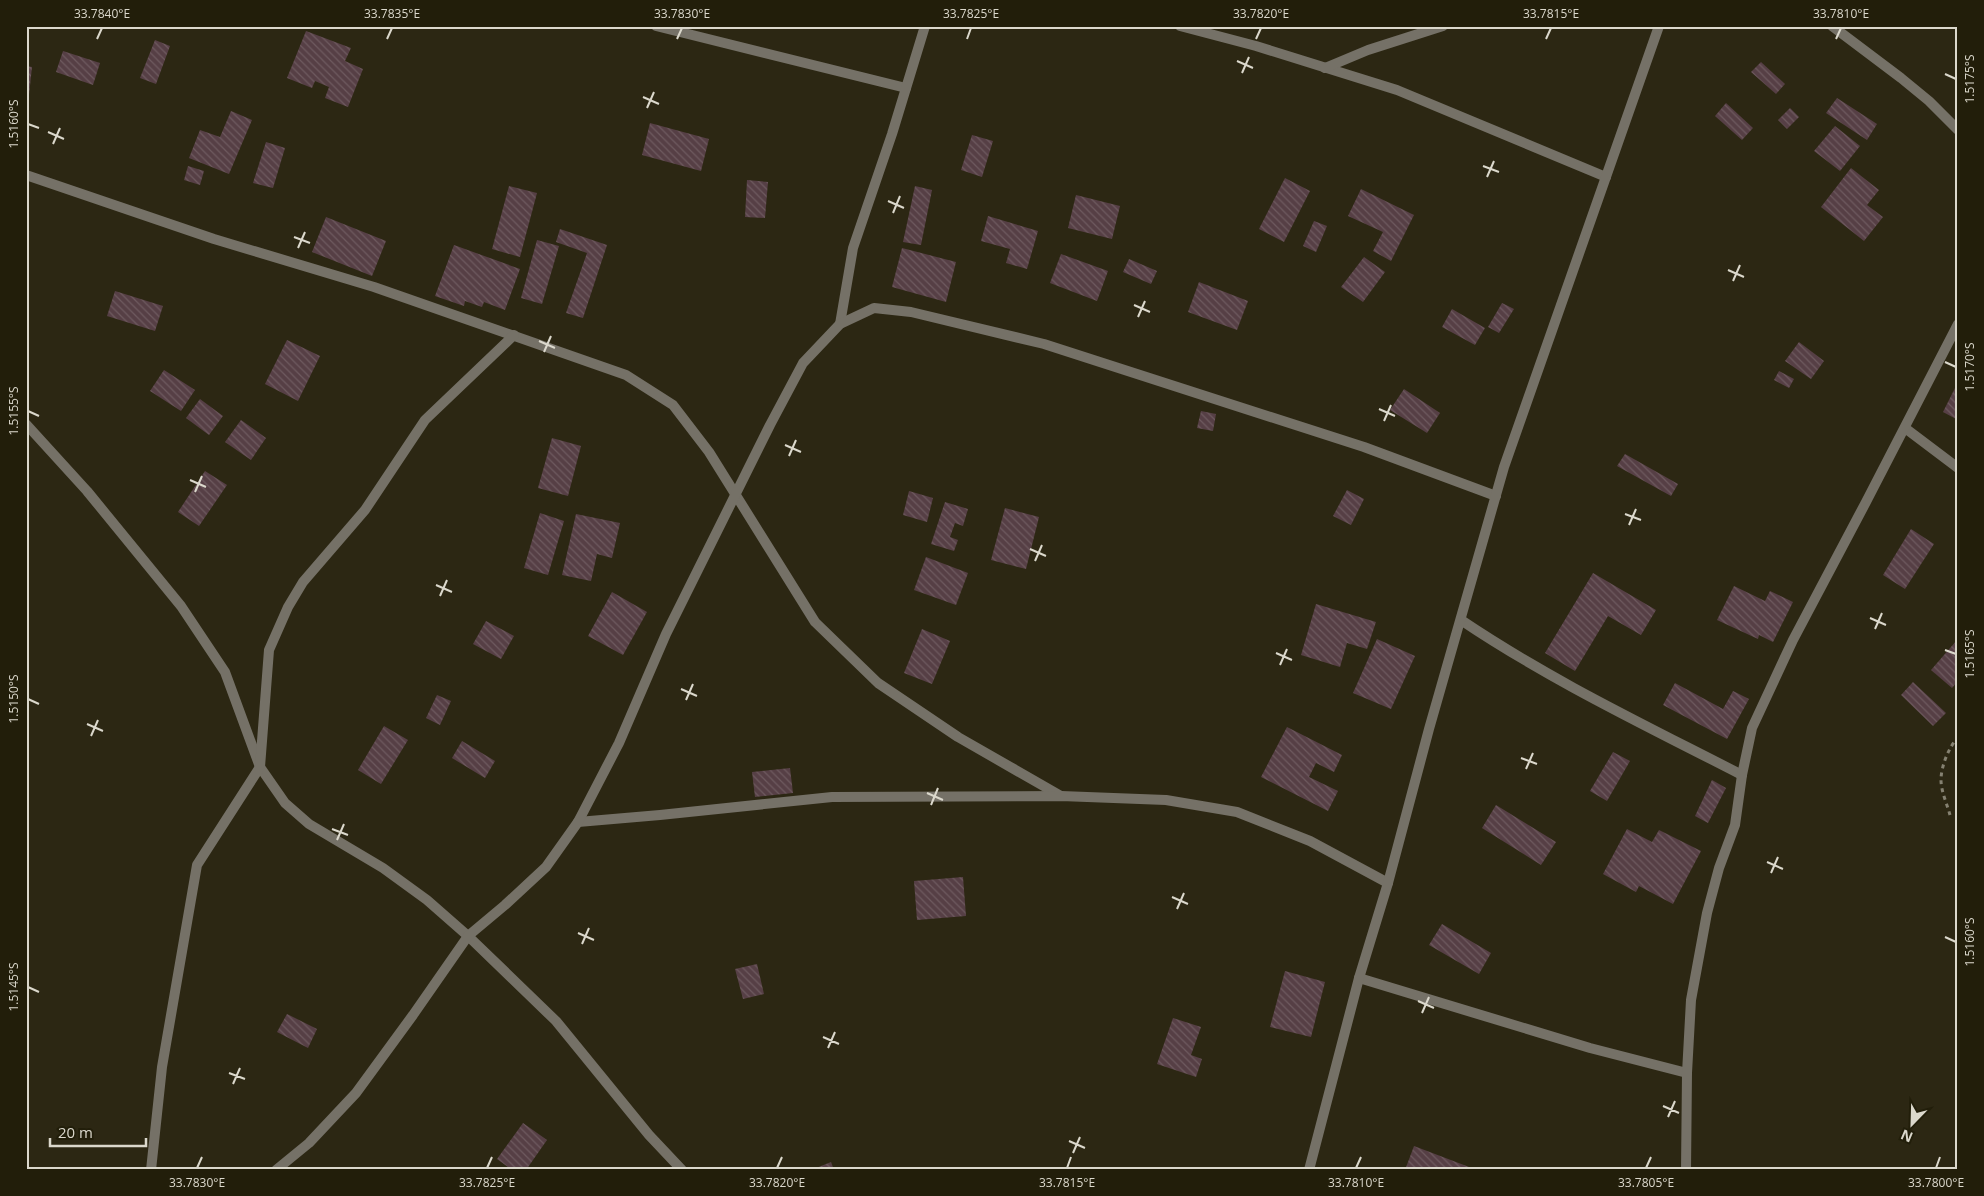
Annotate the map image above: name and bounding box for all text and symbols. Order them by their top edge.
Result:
text: 33.7840°E [74,5,130,22]
text: 33.7835°E [364,5,420,22]
text: 33.7830°E [654,5,710,22]
text: 33.7825°E [943,5,999,22]
text: 33.7820°E [1233,5,1289,22]
text: 33.7815°E [1523,5,1579,22]
text: 33.7810°E [1813,5,1869,22]
text: 1.5175°S [1961,54,1978,104]
text: 1.5160°S [5,99,22,149]
text: 1.5170°S [1961,342,1978,392]
text: 1.5155°S [5,386,22,436]
text: 1.5165°S [1961,629,1978,679]
text: 1.5150°S [5,674,22,724]
text: 1.5160°S [1961,917,1978,967]
text: 1.5145°S [5,962,22,1012]
north arrow [1886,1098,1936,1148]
scale bar [50,1116,146,1148]
text: 20 m [58,1122,93,1142]
text: N [1898,1125,1916,1147]
text: 33.7830°E [169,1174,225,1191]
text: 33.7825°E [459,1174,515,1191]
text: 33.7820°E [749,1174,805,1191]
text: 33.7815°E [1039,1174,1095,1191]
text: 33.7810°E [1328,1174,1384,1191]
text: 33.7805°E [1618,1174,1674,1191]
text: 33.7800°E [1908,1174,1964,1191]

